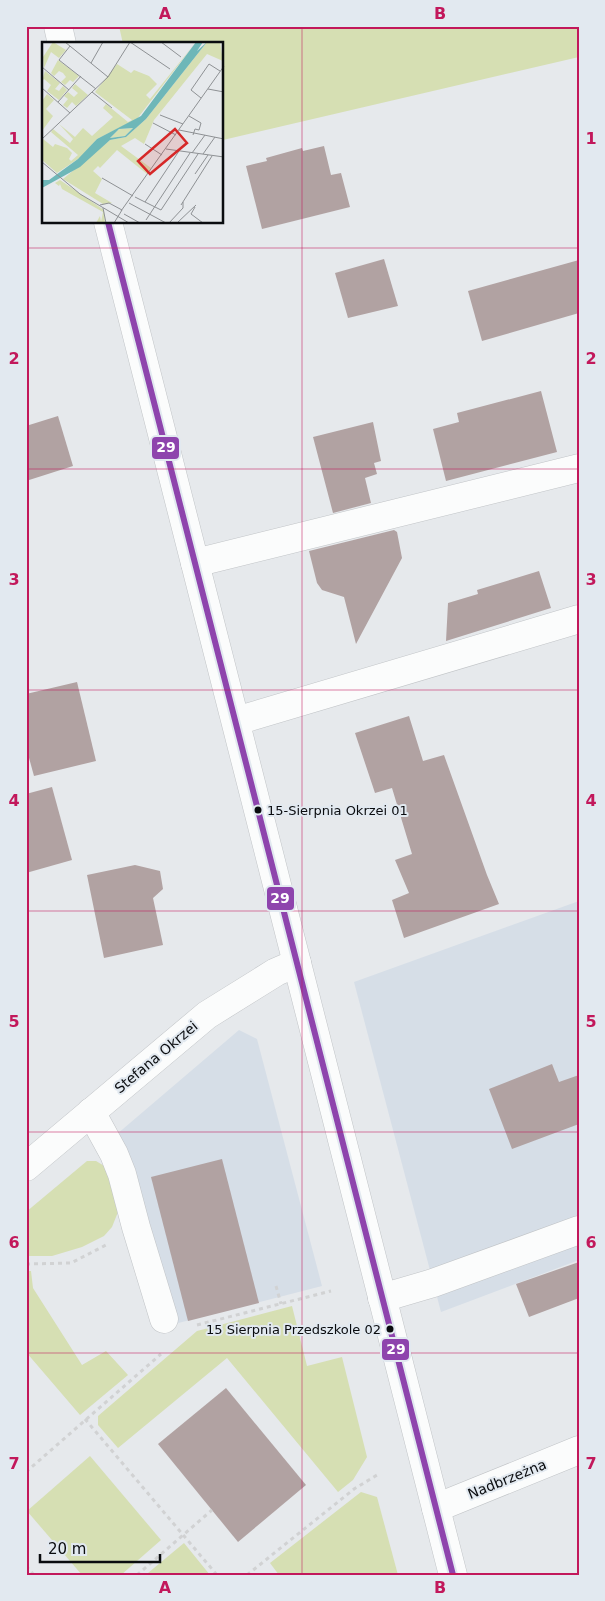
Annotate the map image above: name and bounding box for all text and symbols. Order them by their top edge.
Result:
text: A [159,4,172,23]
text: B [434,4,446,23]
inset map [42,42,224,224]
text: 1 [8,129,20,148]
text: 1 [585,129,597,148]
text: 2 [8,349,20,368]
text: 2 [585,349,597,368]
line badge: 29 [151,436,180,460]
text: 29 [156,439,176,455]
text: 3 [8,570,20,589]
text: 3 [585,570,597,589]
text: 4 [8,791,20,810]
text: 4 [585,791,597,810]
place label: 15-Sierpnia Okrzei 01 [267,803,408,818]
marker: 15-Sierpnia Okrzei 01 [253,805,263,815]
line badge: 29 [266,886,295,911]
text: 29 [270,890,290,906]
text: 5 [8,1012,20,1031]
text: 5 [585,1012,597,1031]
street label: Stefana Okrzei [111,1018,201,1096]
text: 6 [8,1233,20,1252]
text: 6 [585,1233,597,1252]
place label: 15 Sierpnia Przedszkole 02 [206,1322,381,1337]
marker: 15 Sierpnia Przedszkole 02 [385,1324,395,1334]
line badge: 29 [381,1338,410,1361]
text: 29 [386,1341,406,1357]
text: 7 [8,1454,20,1473]
text: 7 [585,1454,597,1473]
street label: Nadbrzeżna [465,1456,549,1502]
scale bar [40,1531,160,1563]
text: 20 m [48,1540,86,1558]
text: A [159,1578,172,1597]
text: B [434,1578,446,1597]

